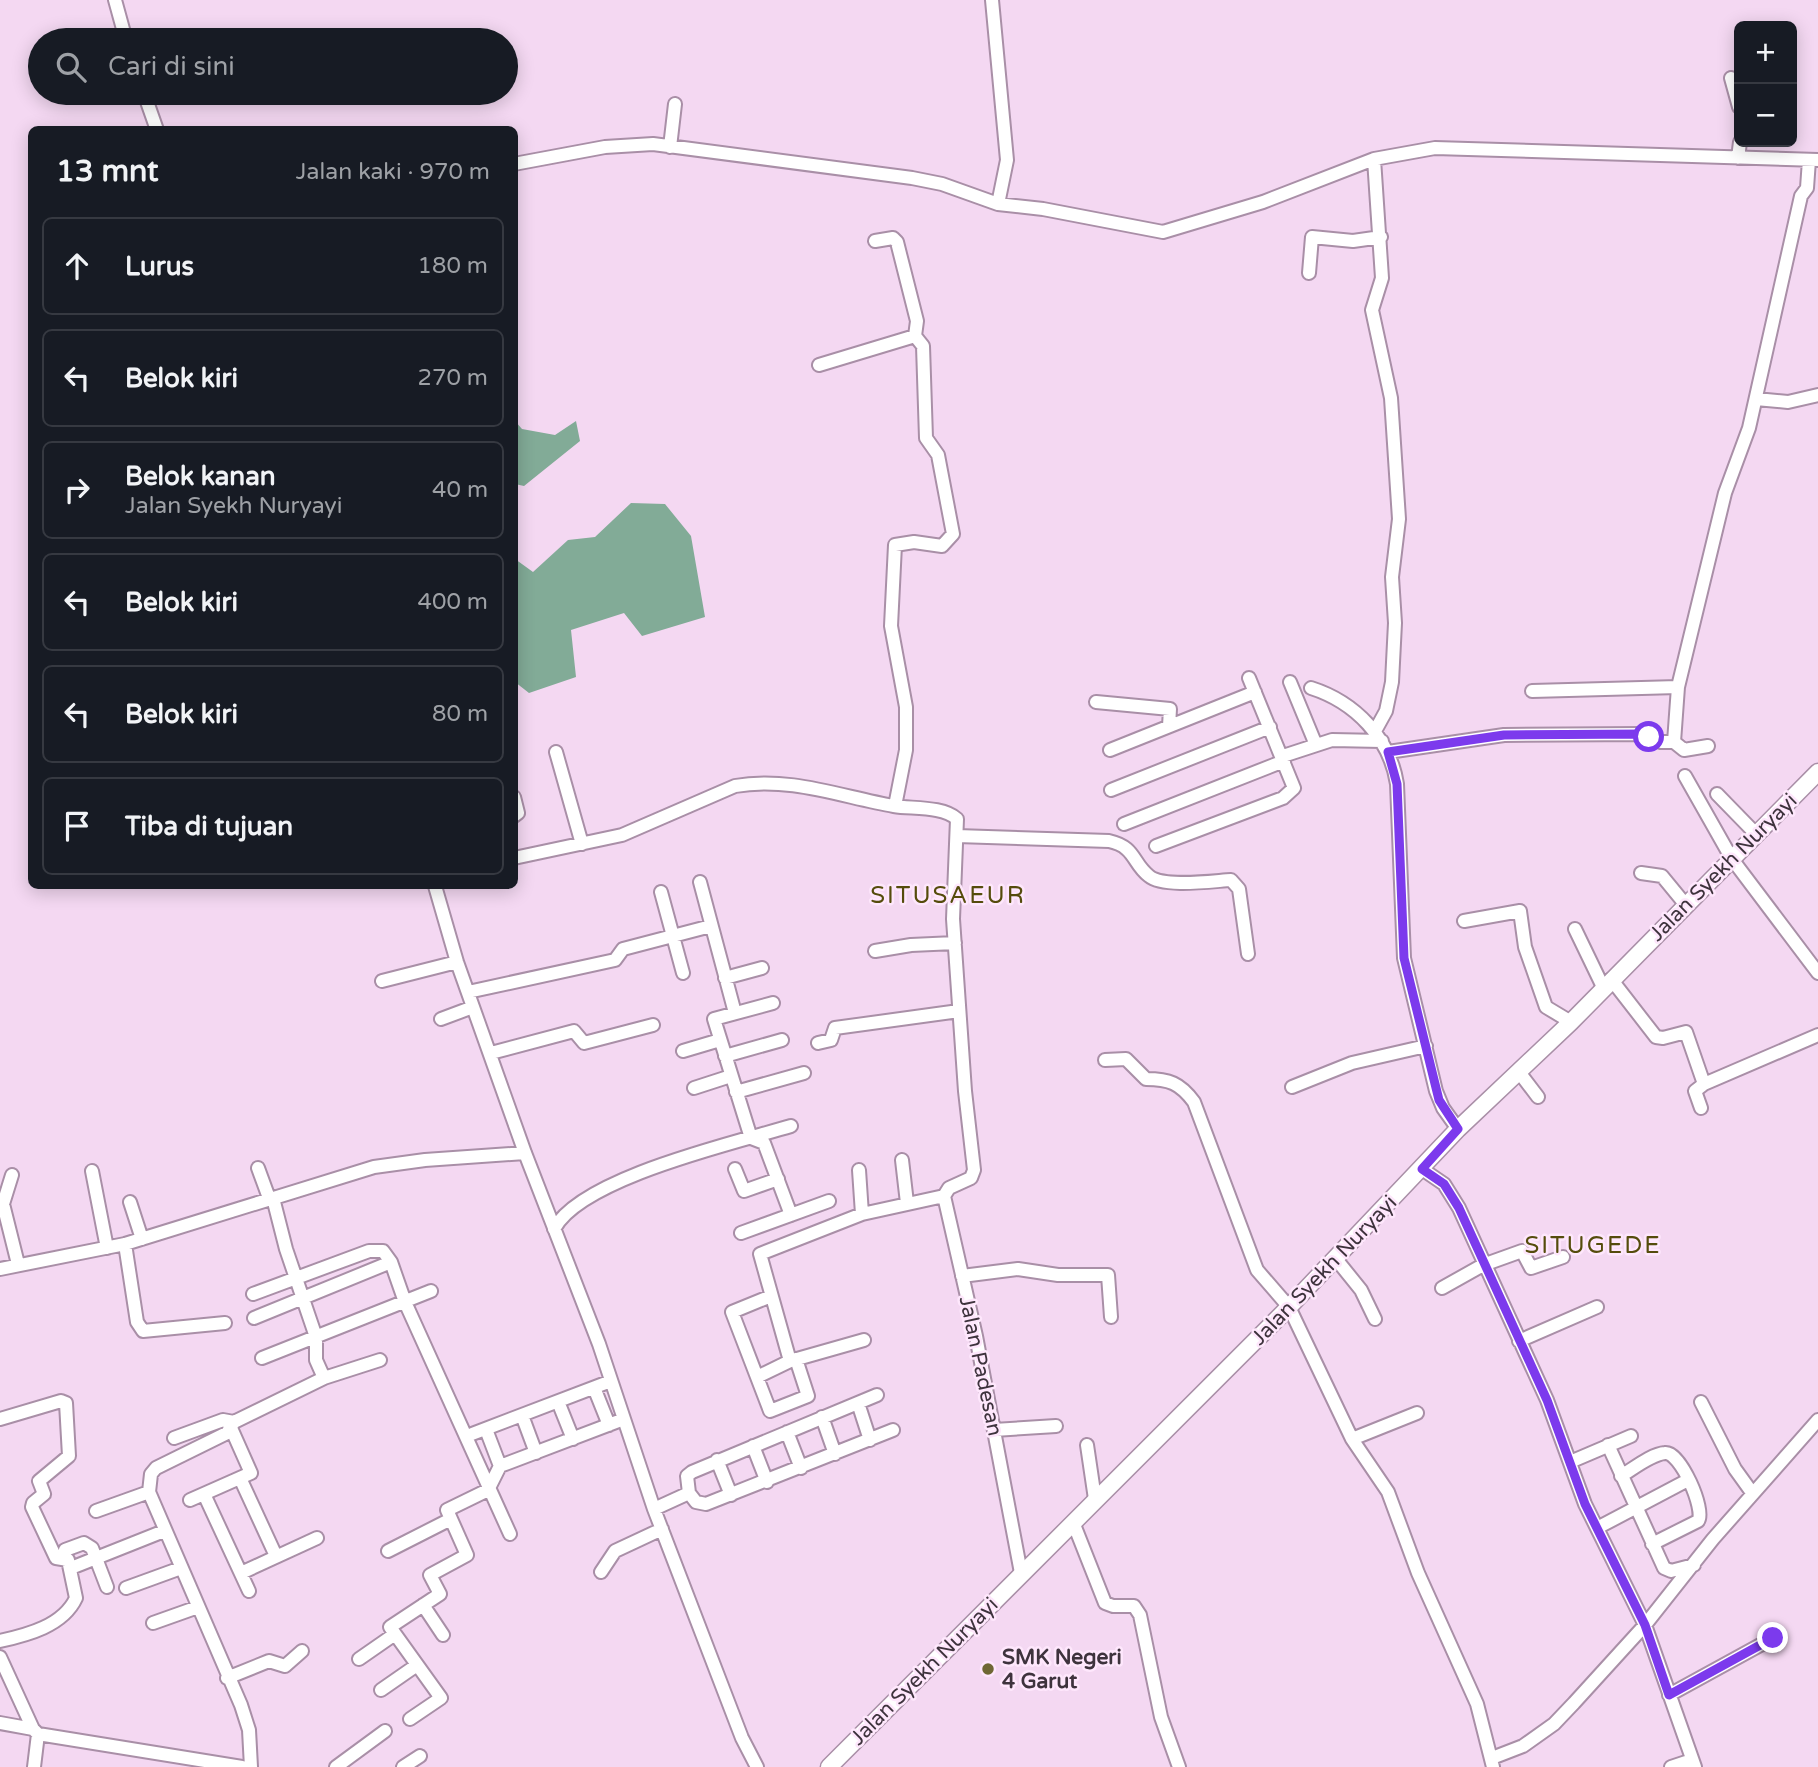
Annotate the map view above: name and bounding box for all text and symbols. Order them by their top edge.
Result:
map controls [1734,21,1797,147]
button: + [1734,21,1797,84]
search box [28,28,518,105]
icon: search [52,48,90,86]
text: Cari di sini [108,51,235,82]
button: − [1734,84,1797,147]
text: 13 mnt [56,153,158,190]
text: Jalan kaki · 970 m [296,158,490,186]
icon: ahead [58,247,96,285]
text: Lurus [125,251,194,282]
text: 180 m [418,252,488,280]
icon: left [58,359,96,397]
text: Belok kiri [125,363,238,394]
text: 270 m [418,364,488,392]
text: Belok kanan [125,461,276,492]
icon: right [58,471,96,509]
text: 40 m [432,476,488,504]
text: Jalan Syekh Nuryayi [125,492,342,520]
icon: left [58,583,96,621]
text: Belok kiri [125,587,238,618]
text: 400 m [418,588,488,616]
icon: left [58,695,96,733]
text: Belok kiri [125,699,238,730]
text: 80 m [432,700,488,728]
route start [1633,721,1664,752]
street label: Jalan Syekh Nuryayi [1644,788,1802,946]
icon: arrive [58,807,96,845]
text: Tiba di tujuan [125,811,293,842]
district label: SITUSAEUR [870,881,1026,910]
street label: Jalan Syekh Nuryayi [1246,1190,1402,1350]
district label: SITUGEDE [1524,1231,1662,1260]
street label: Jalan Padesan [954,1294,1008,1438]
street label: Jalan Syekh Nuryayi [845,1592,1003,1750]
route end [1757,1622,1788,1653]
place label: SMK Negeri 4 Garut [1002,1645,1122,1694]
marker: SMK Negeri 4 Garut [980,1661,996,1677]

